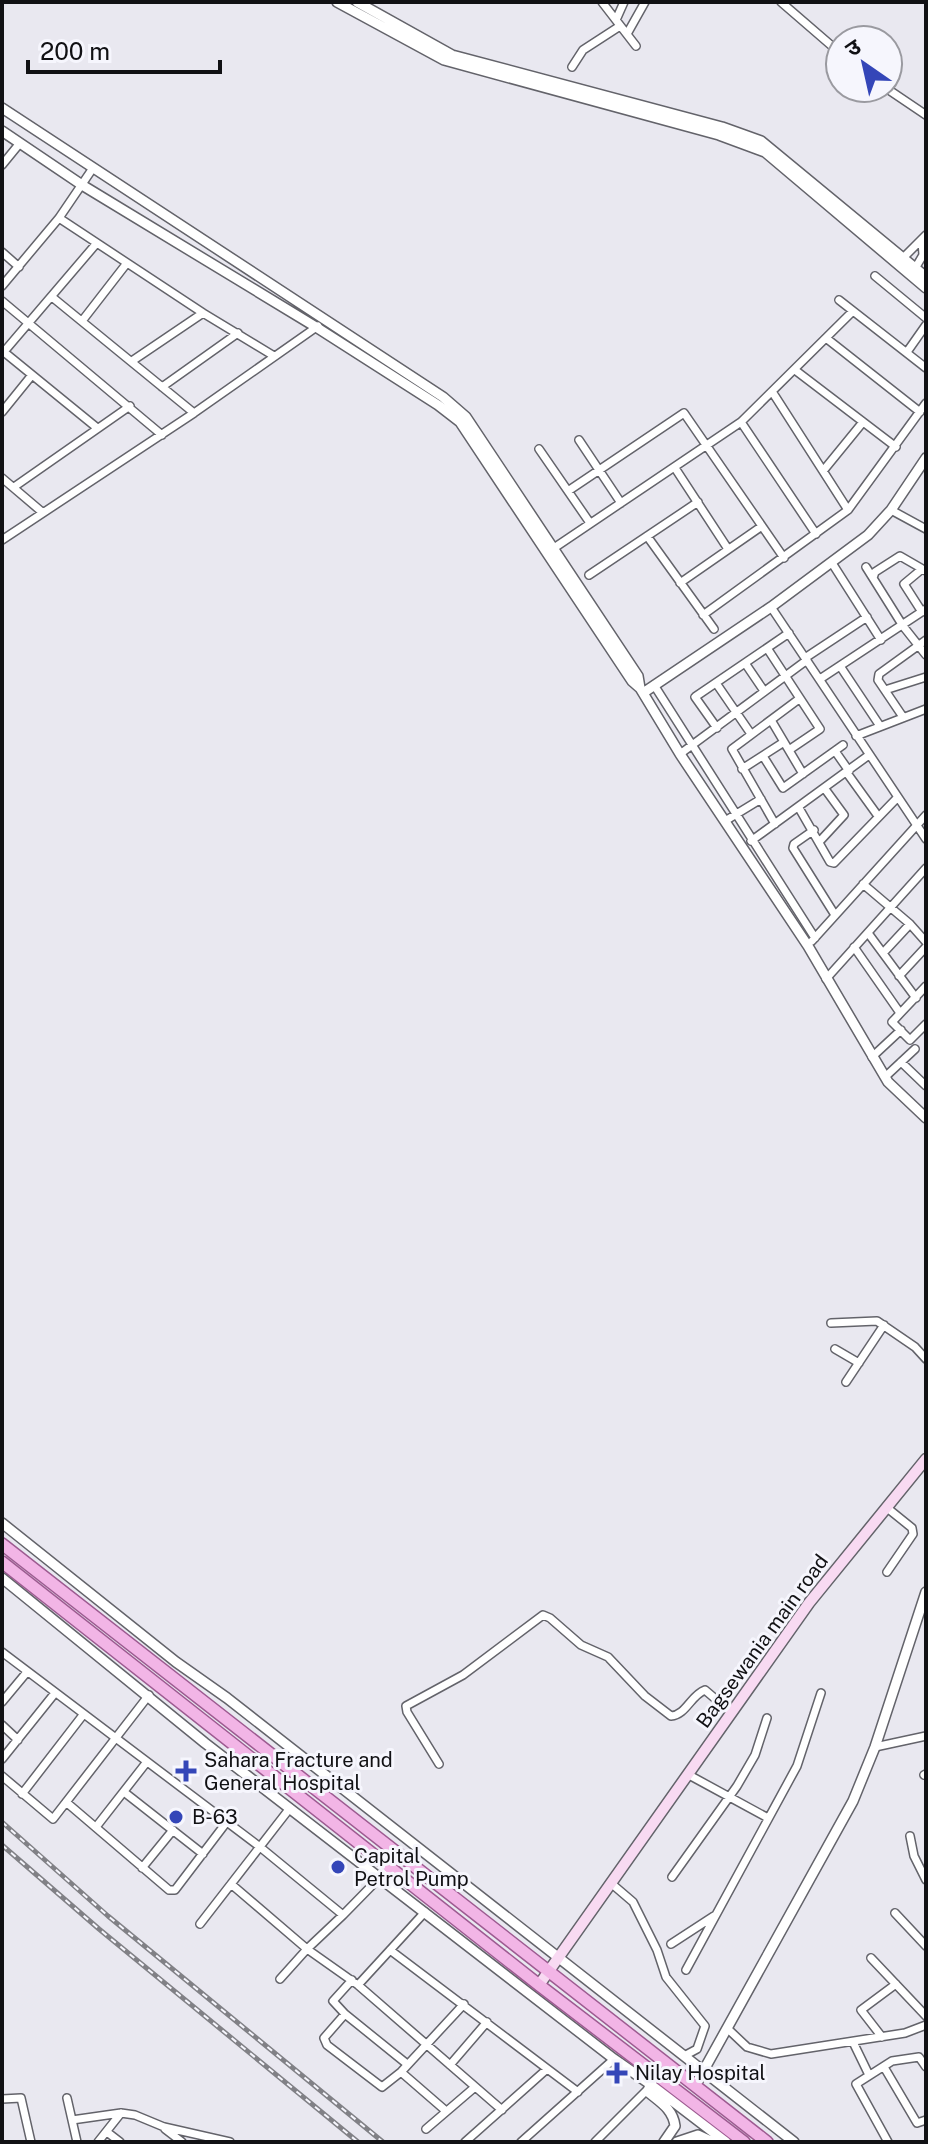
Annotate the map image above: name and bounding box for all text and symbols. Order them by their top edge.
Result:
scale bar [28,24,220,74]
north arrow [824,24,904,104]
text: उ [840,32,866,62]
text: 200 m [40,37,110,65]
street label: Bagsewania main road [691,1550,833,1732]
place label: Sahara Fracture and General Hospital [204,1748,393,1795]
marker: Sahara Fracture and General Hospital [175,1760,197,1782]
place label: B-63 [192,1805,238,1829]
marker: B-63 [167,1808,185,1826]
place label: Capital Petrol Pump [354,1844,469,1891]
marker: Capital Petrol Pump [329,1858,347,1876]
place label: Nilay Hospital [635,2061,766,2085]
marker: Nilay Hospital [606,2062,628,2084]

